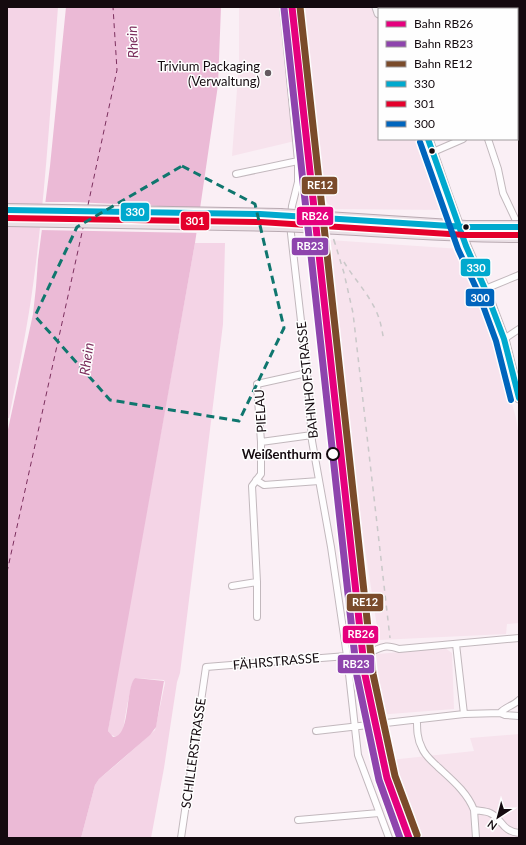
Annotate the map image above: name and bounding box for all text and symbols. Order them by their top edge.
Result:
legend [378,8,518,140]
text: Bahn RB26 [414,16,473,31]
water label: Rhein [123,25,141,59]
text: Bahn RB23 [414,36,473,51]
text: Bahn RE12 [414,56,472,71]
place label: Trivium Packaging (Verwaltung) [158,58,260,89]
marker: Trivium Packaging (Verwaltung) [263,68,273,78]
text: 330 [414,76,435,91]
text: 301 [414,96,435,111]
text: 300 [414,116,435,131]
unlabelled marker [427,146,437,156]
line badge: RE12 [301,176,338,195]
text: RE12 [307,178,333,191]
line badge: 330 [120,202,150,222]
text: 330 [125,205,145,218]
line badge: RB26 [296,206,334,226]
text: RB26 [301,209,329,222]
line badge: 301 [180,211,210,231]
text: 301 [185,214,205,227]
unlabelled marker [461,222,471,232]
line badge: RB23 [291,237,329,256]
text: RB23 [296,239,324,252]
line badge: 330 [460,258,491,277]
text: 330 [466,261,486,274]
line badge: 300 [465,288,495,307]
text: 300 [470,291,490,304]
street label: BAHNHOFSTRASSE [293,321,321,439]
water label: Rhein [75,342,97,376]
street label: PIELAU [251,389,269,433]
place label: Weißenthurm [242,446,322,462]
marker: Weißenthurm [326,447,340,461]
line badge: RE12 [346,593,384,612]
text: RE12 [352,595,378,608]
line badge: RB26 [342,625,379,644]
text: RB26 [347,627,375,640]
street label: FÄHRSTRASSE [232,649,320,673]
line badge: RB23 [337,654,375,674]
text: RB23 [342,657,370,670]
street label: SCHILLERSTRASSE [177,697,209,809]
north arrow [478,797,518,837]
text: N [485,818,499,833]

